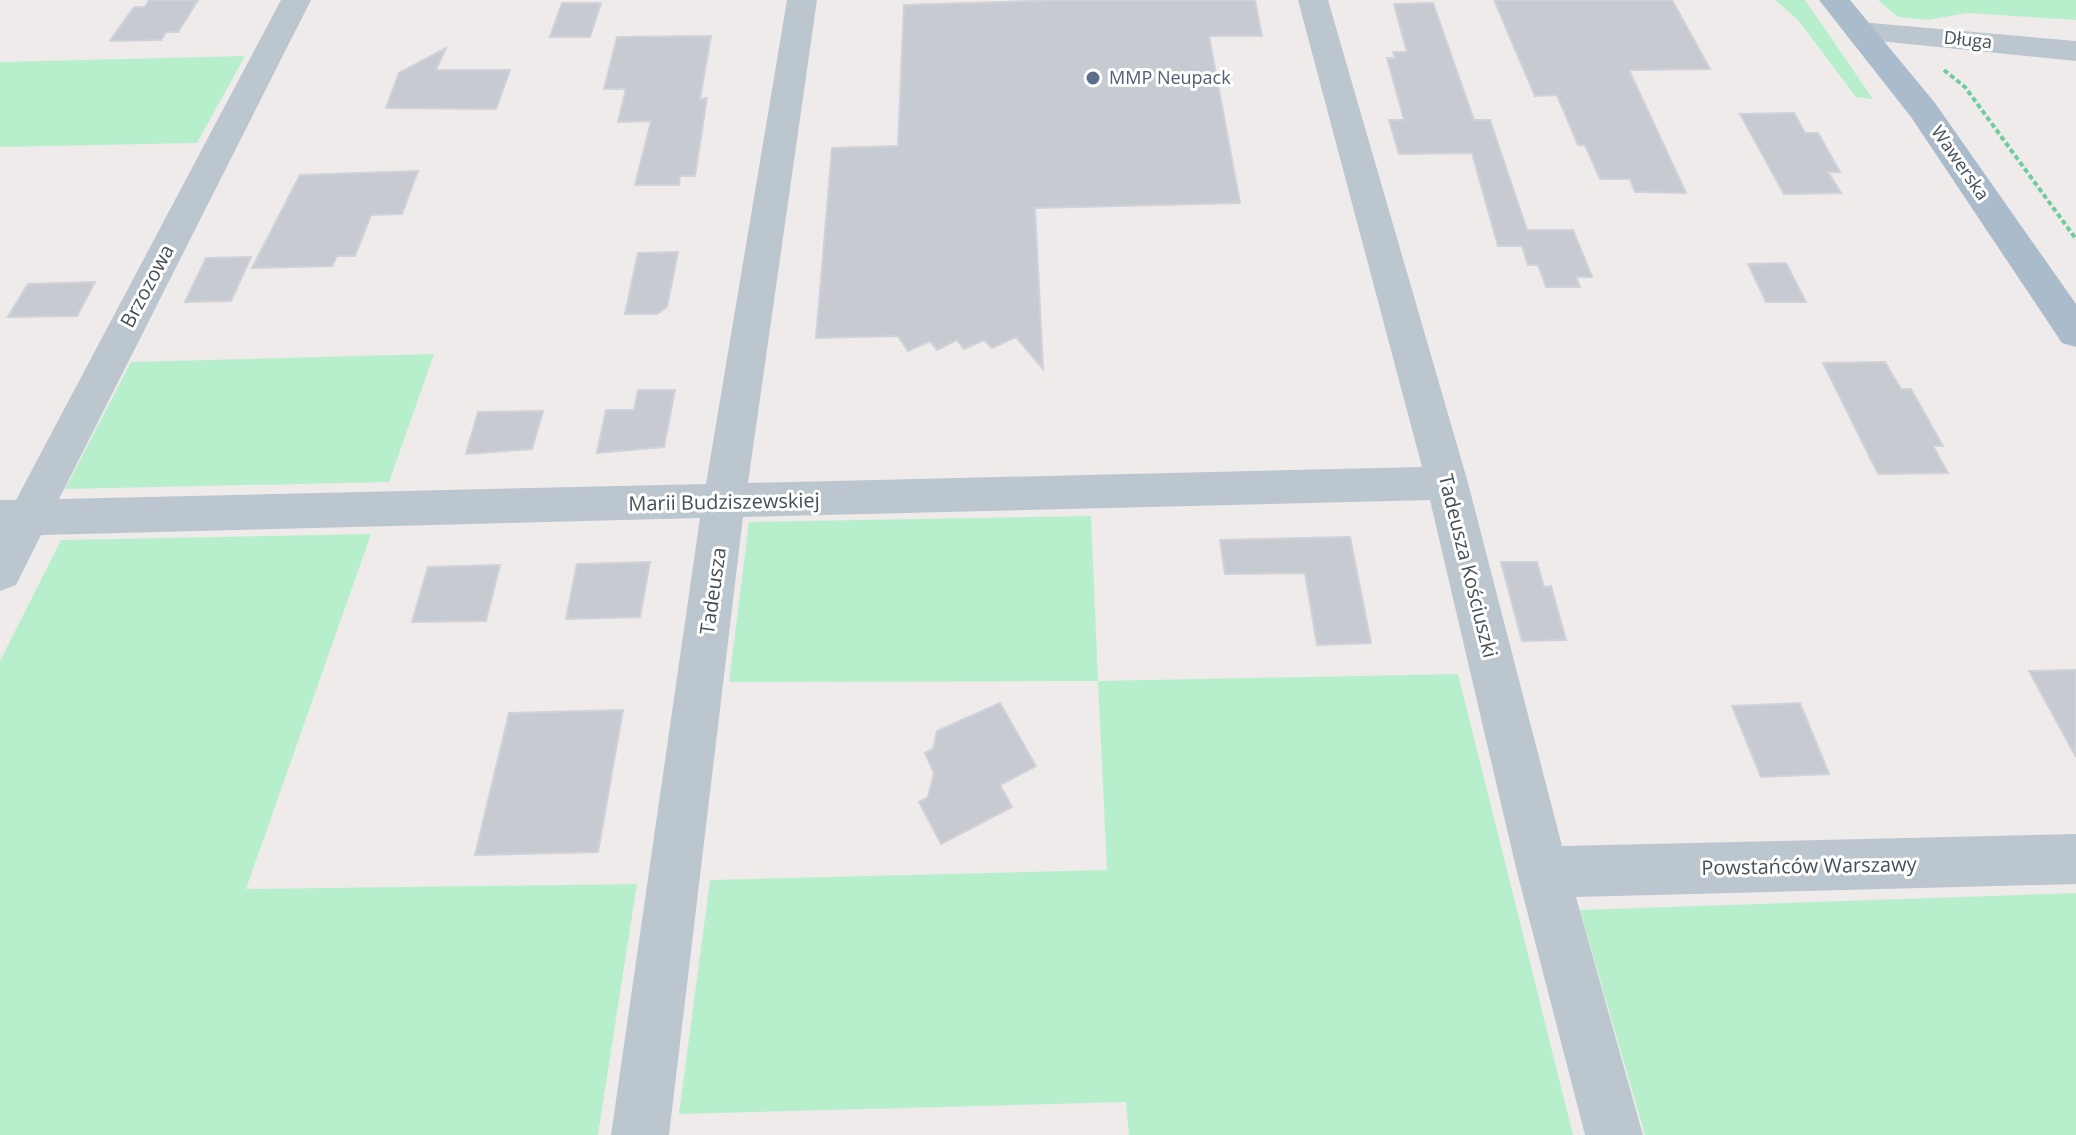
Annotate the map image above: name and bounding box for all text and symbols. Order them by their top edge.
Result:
street label: Długa [1943,25,1993,53]
place label: MMP Neupack [1109,65,1231,89]
marker: MMP Neupack [1084,69,1102,87]
street label: Wawerska [1926,120,1995,205]
street label: Brzozowa [113,239,180,332]
street label: Tadeusza Kościuszki [1433,471,1504,660]
street label: Marii Budziszewskiej [628,486,820,517]
street label: Tadeusza [693,546,732,636]
street label: Powstańców Warszawy [1701,850,1918,881]

